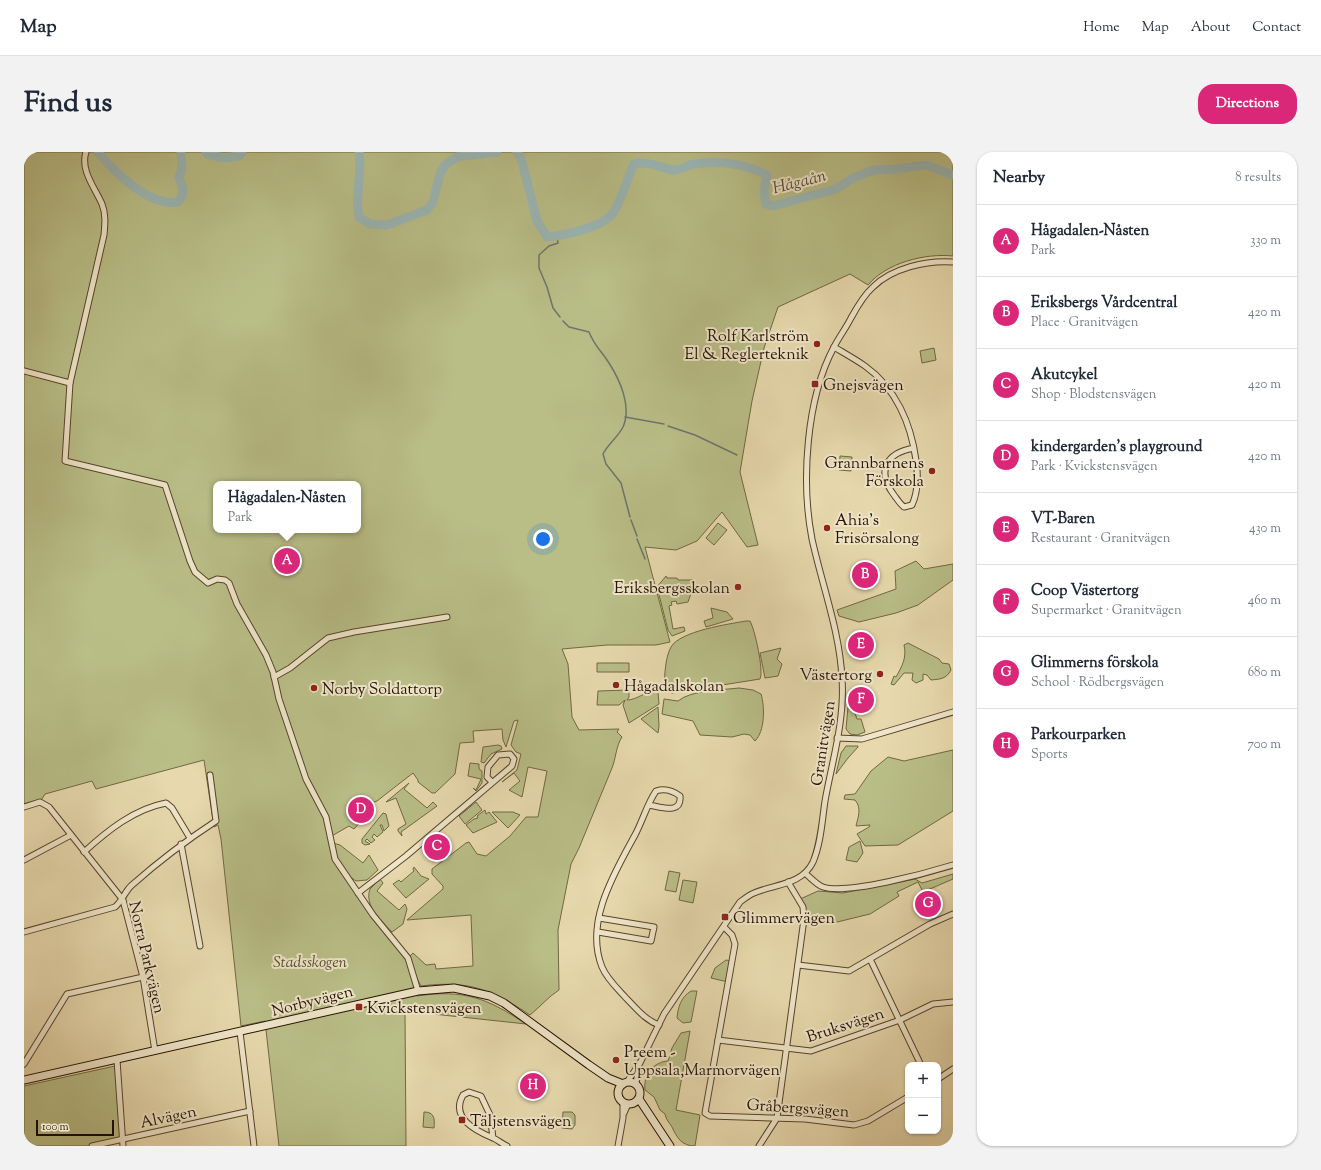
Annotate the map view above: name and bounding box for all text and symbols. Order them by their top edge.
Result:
text: Map [20,14,57,41]
text: Home [1083,18,1120,38]
text: Map [1142,18,1169,38]
text: About [1191,18,1230,38]
text: Contact [1252,18,1301,38]
text: Find us [24,84,112,124]
button: Directions [1198,84,1297,124]
water label: Hågaån [770,165,829,201]
text: Nearby [993,166,1045,190]
text: 8 results [1235,169,1281,187]
text: Hågadalen-Nåsten [1031,221,1149,242]
text: A [1001,232,1011,250]
text: 330 m [1250,232,1281,250]
text: Park [1031,242,1056,260]
text: Eriksbergs Vårdcentral [1031,293,1177,314]
text: B [1002,304,1010,322]
text: 420 m [1248,304,1281,322]
text: Place · Granitvägen [1031,314,1138,332]
place label: Rolf Karlström El & Reglerteknik [685,326,809,367]
marker: Rolf Karlström El & Reglerteknik [812,339,822,349]
text: Akutcykel [1031,365,1098,386]
place label: Gnejsvägen [823,375,904,398]
text: C [1001,376,1011,394]
text: 420 m [1248,376,1281,394]
marker: Gnejsvägen [810,379,820,389]
text: Shop · Blodstensvägen [1031,386,1156,404]
text: kindergarden's playground [1031,437,1202,458]
text: D [1001,448,1011,466]
text: 420 m [1248,448,1281,466]
place label: Grannbarnens Förskola [824,453,925,494]
text: Park · Kvickstensvägen [1031,458,1158,476]
marker: Grannbarnens Förskola [927,466,937,476]
popup [213,481,361,533]
text: Hågadalen-Nåsten [228,488,346,509]
text: Park [228,509,253,527]
text: VT-Baren [1031,509,1095,530]
place label: Ahia's Frisörsalong [835,510,919,551]
text: E [1002,520,1010,538]
text: 430 m [1249,520,1281,538]
marker: Ahia's Frisörsalong [822,523,832,533]
your location [533,529,553,549]
text: Restaurant · Granitvägen [1031,530,1170,548]
pin: A [274,546,300,576]
pin: B [852,560,878,590]
place label: Eriksbergsskolan [614,578,731,601]
text: Coop Västertorg [1031,581,1139,602]
marker: Eriksbergsskolan [733,582,743,592]
text: F [1002,592,1010,610]
text: 460 m [1248,592,1281,610]
text: Supermarket · Granitvägen [1031,602,1182,620]
pin: E [848,630,874,660]
text: Glimmerns förskola [1031,653,1159,674]
text: G [1001,664,1011,682]
text: 680 m [1248,664,1281,682]
place label: Västertorg [799,665,872,688]
marker: Västertorg [875,669,885,679]
text: School · Rödbergsvägen [1031,674,1164,692]
place label: Hågadalskolan [624,676,725,699]
place label: Norby Soldattorp [322,679,442,702]
marker: Hågadalskolan [611,680,621,690]
marker: Norby Soldattorp [309,683,319,693]
pin: F [848,685,874,715]
street label: Granitvägen [806,699,843,788]
text: Parkourparken [1031,725,1126,746]
text: H [1001,736,1011,754]
text: 700 m [1247,736,1281,754]
text: Sports [1031,746,1068,764]
pin: D [348,795,374,825]
pin: C [424,832,450,862]
pin: G [915,889,941,919]
street label: Norra Parkvägen [121,899,170,1016]
place label: Glimmervägen [733,908,836,931]
marker: Glimmervägen [720,912,730,922]
park label: Stadsskogen [273,952,348,975]
street label: Norbyvägen [269,981,356,1024]
place label: Kvickstensvägen [367,998,482,1021]
marker: Kvickstensvägen [354,1002,364,1012]
street label: Bruksvägen [804,1003,888,1050]
place label: Preem - Uppsala,Marmorvägen [624,1042,781,1083]
marker: Preem - Uppsala,Marmorvägen [611,1055,621,1065]
map controls [905,1062,941,1134]
button: + [905,1062,941,1098]
pin: H [520,1071,546,1101]
street label: Gråbergsvägen [746,1094,850,1125]
button: − [905,1098,941,1134]
street label: Alvägen [138,1101,200,1136]
place label: Täljstensvägen [470,1111,572,1134]
marker: Täljstensvägen [457,1115,467,1125]
scale bar [36,1118,114,1137]
text: 100 m [42,1119,69,1135]

